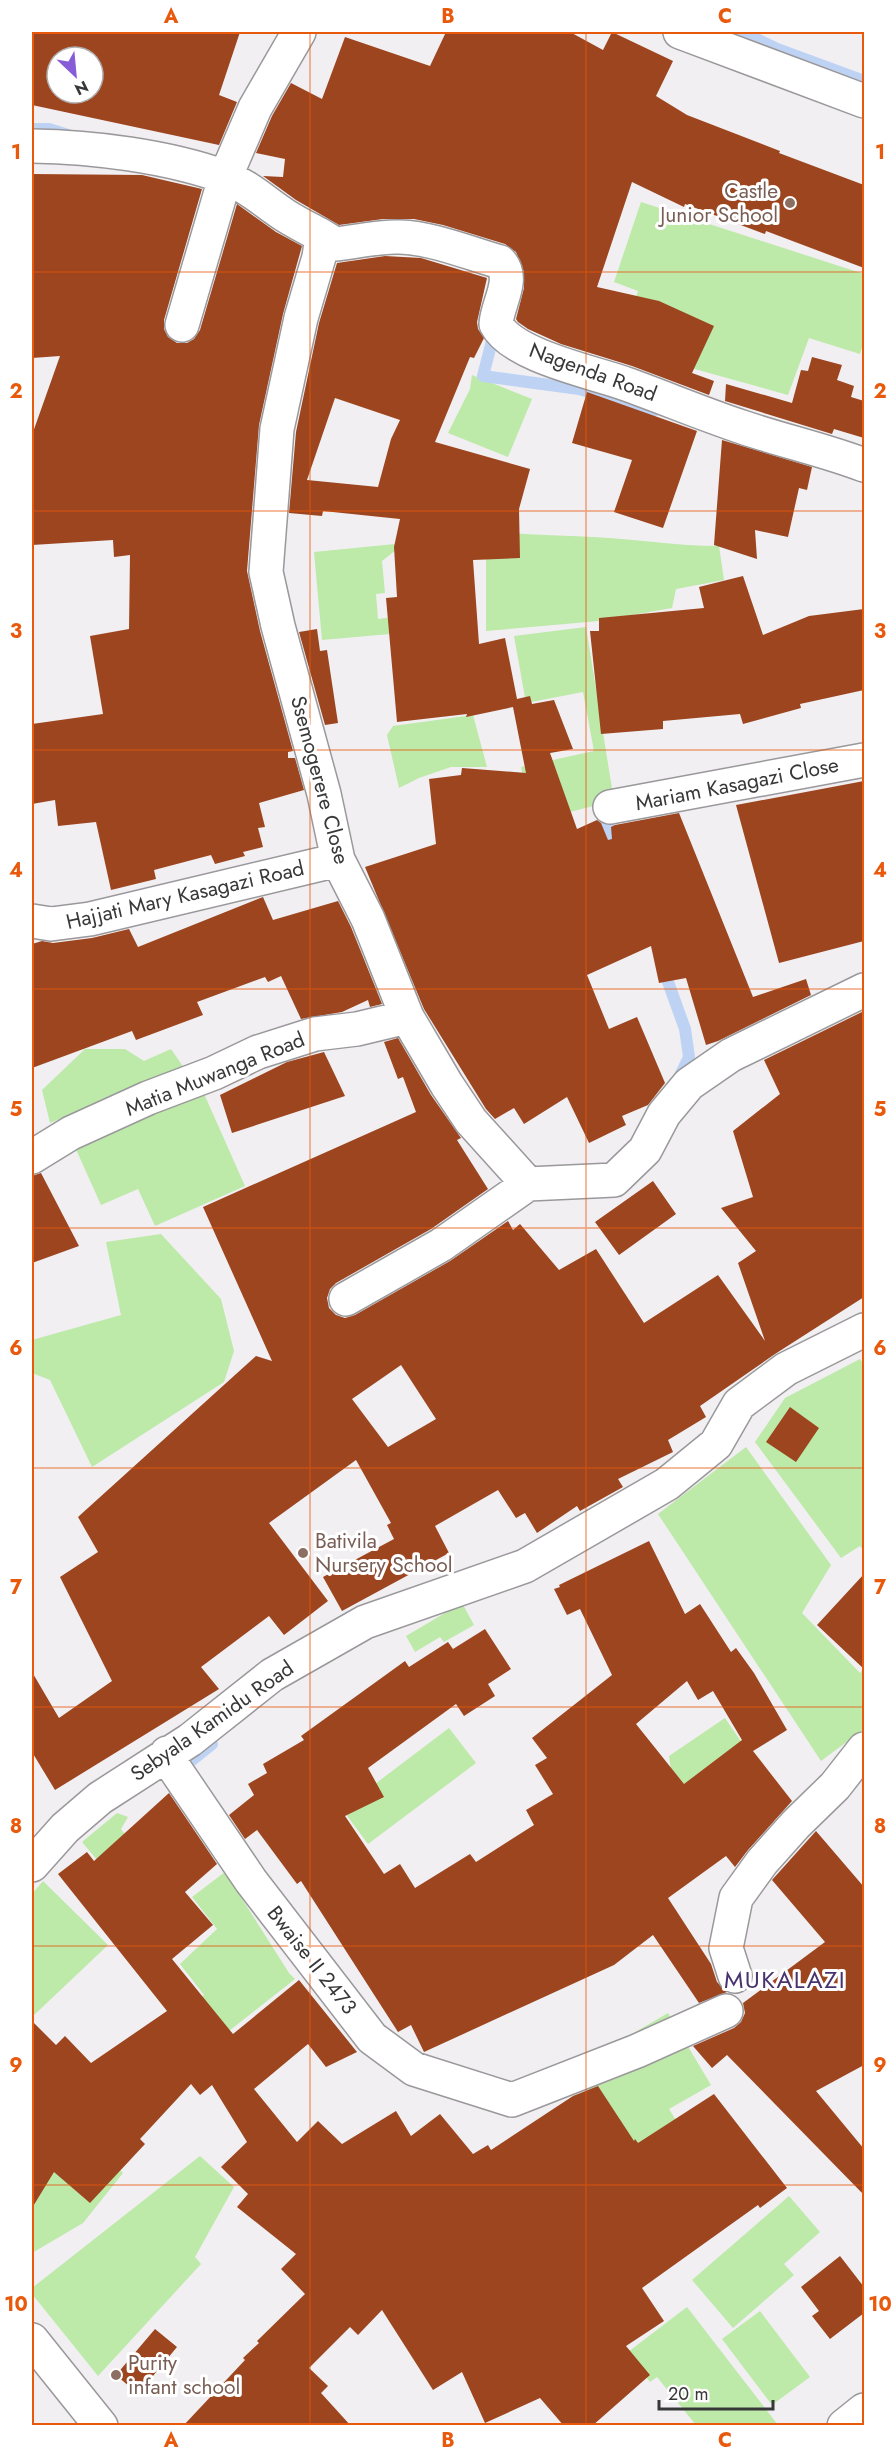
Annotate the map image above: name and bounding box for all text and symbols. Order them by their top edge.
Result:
text: A [163,2,179,31]
text: B [441,2,455,31]
text: C [718,2,732,31]
north arrow [45,45,105,105]
text: N [71,75,92,101]
text: 1 [11,138,21,167]
text: 1 [875,138,885,167]
place label: Castle Junior School [657,176,778,230]
marker: Castle Junior School [783,196,797,210]
street label: Nagenda Road [525,335,661,409]
text: 2 [9,377,23,406]
text: 2 [873,377,887,406]
text: 3 [10,617,22,646]
text: 3 [874,617,886,646]
street label: Ssemogerere Close [283,693,357,868]
street label: Mariam Kasagazi Close [633,750,841,818]
street label: Hajjati Mary Kasagazi Road [63,853,307,937]
text: 4 [9,856,23,885]
text: 4 [873,856,887,885]
street label: Matia Muwanga Road [121,1024,309,1124]
text: 5 [10,1095,23,1124]
text: 5 [874,1095,887,1124]
text: 6 [9,1334,23,1363]
text: 6 [873,1334,887,1363]
place label: Bativila Nursery School [315,1526,453,1580]
marker: Bativila Nursery School [296,1546,310,1560]
text: 7 [10,1573,23,1602]
text: 7 [874,1573,887,1602]
street label: Sebyala Kamidu Road [124,1653,300,1789]
text: 8 [10,1812,22,1841]
text: 8 [874,1812,886,1841]
street label: Bwaise II 2473 [260,1899,364,2021]
district label: MUKALAZI [724,1962,846,1997]
text: 9 [9,2051,23,2080]
text: 9 [873,2051,887,2080]
text: 10 [4,2290,28,2319]
text: 10 [868,2290,892,2319]
place label: Purity infant school [128,2348,240,2402]
marker: Purity infant school [109,2368,123,2382]
scale bar [659,2373,773,2411]
text: 20 m [668,2381,708,2407]
text: A [163,2426,179,2455]
text: B [441,2426,455,2455]
text: C [718,2426,732,2455]

